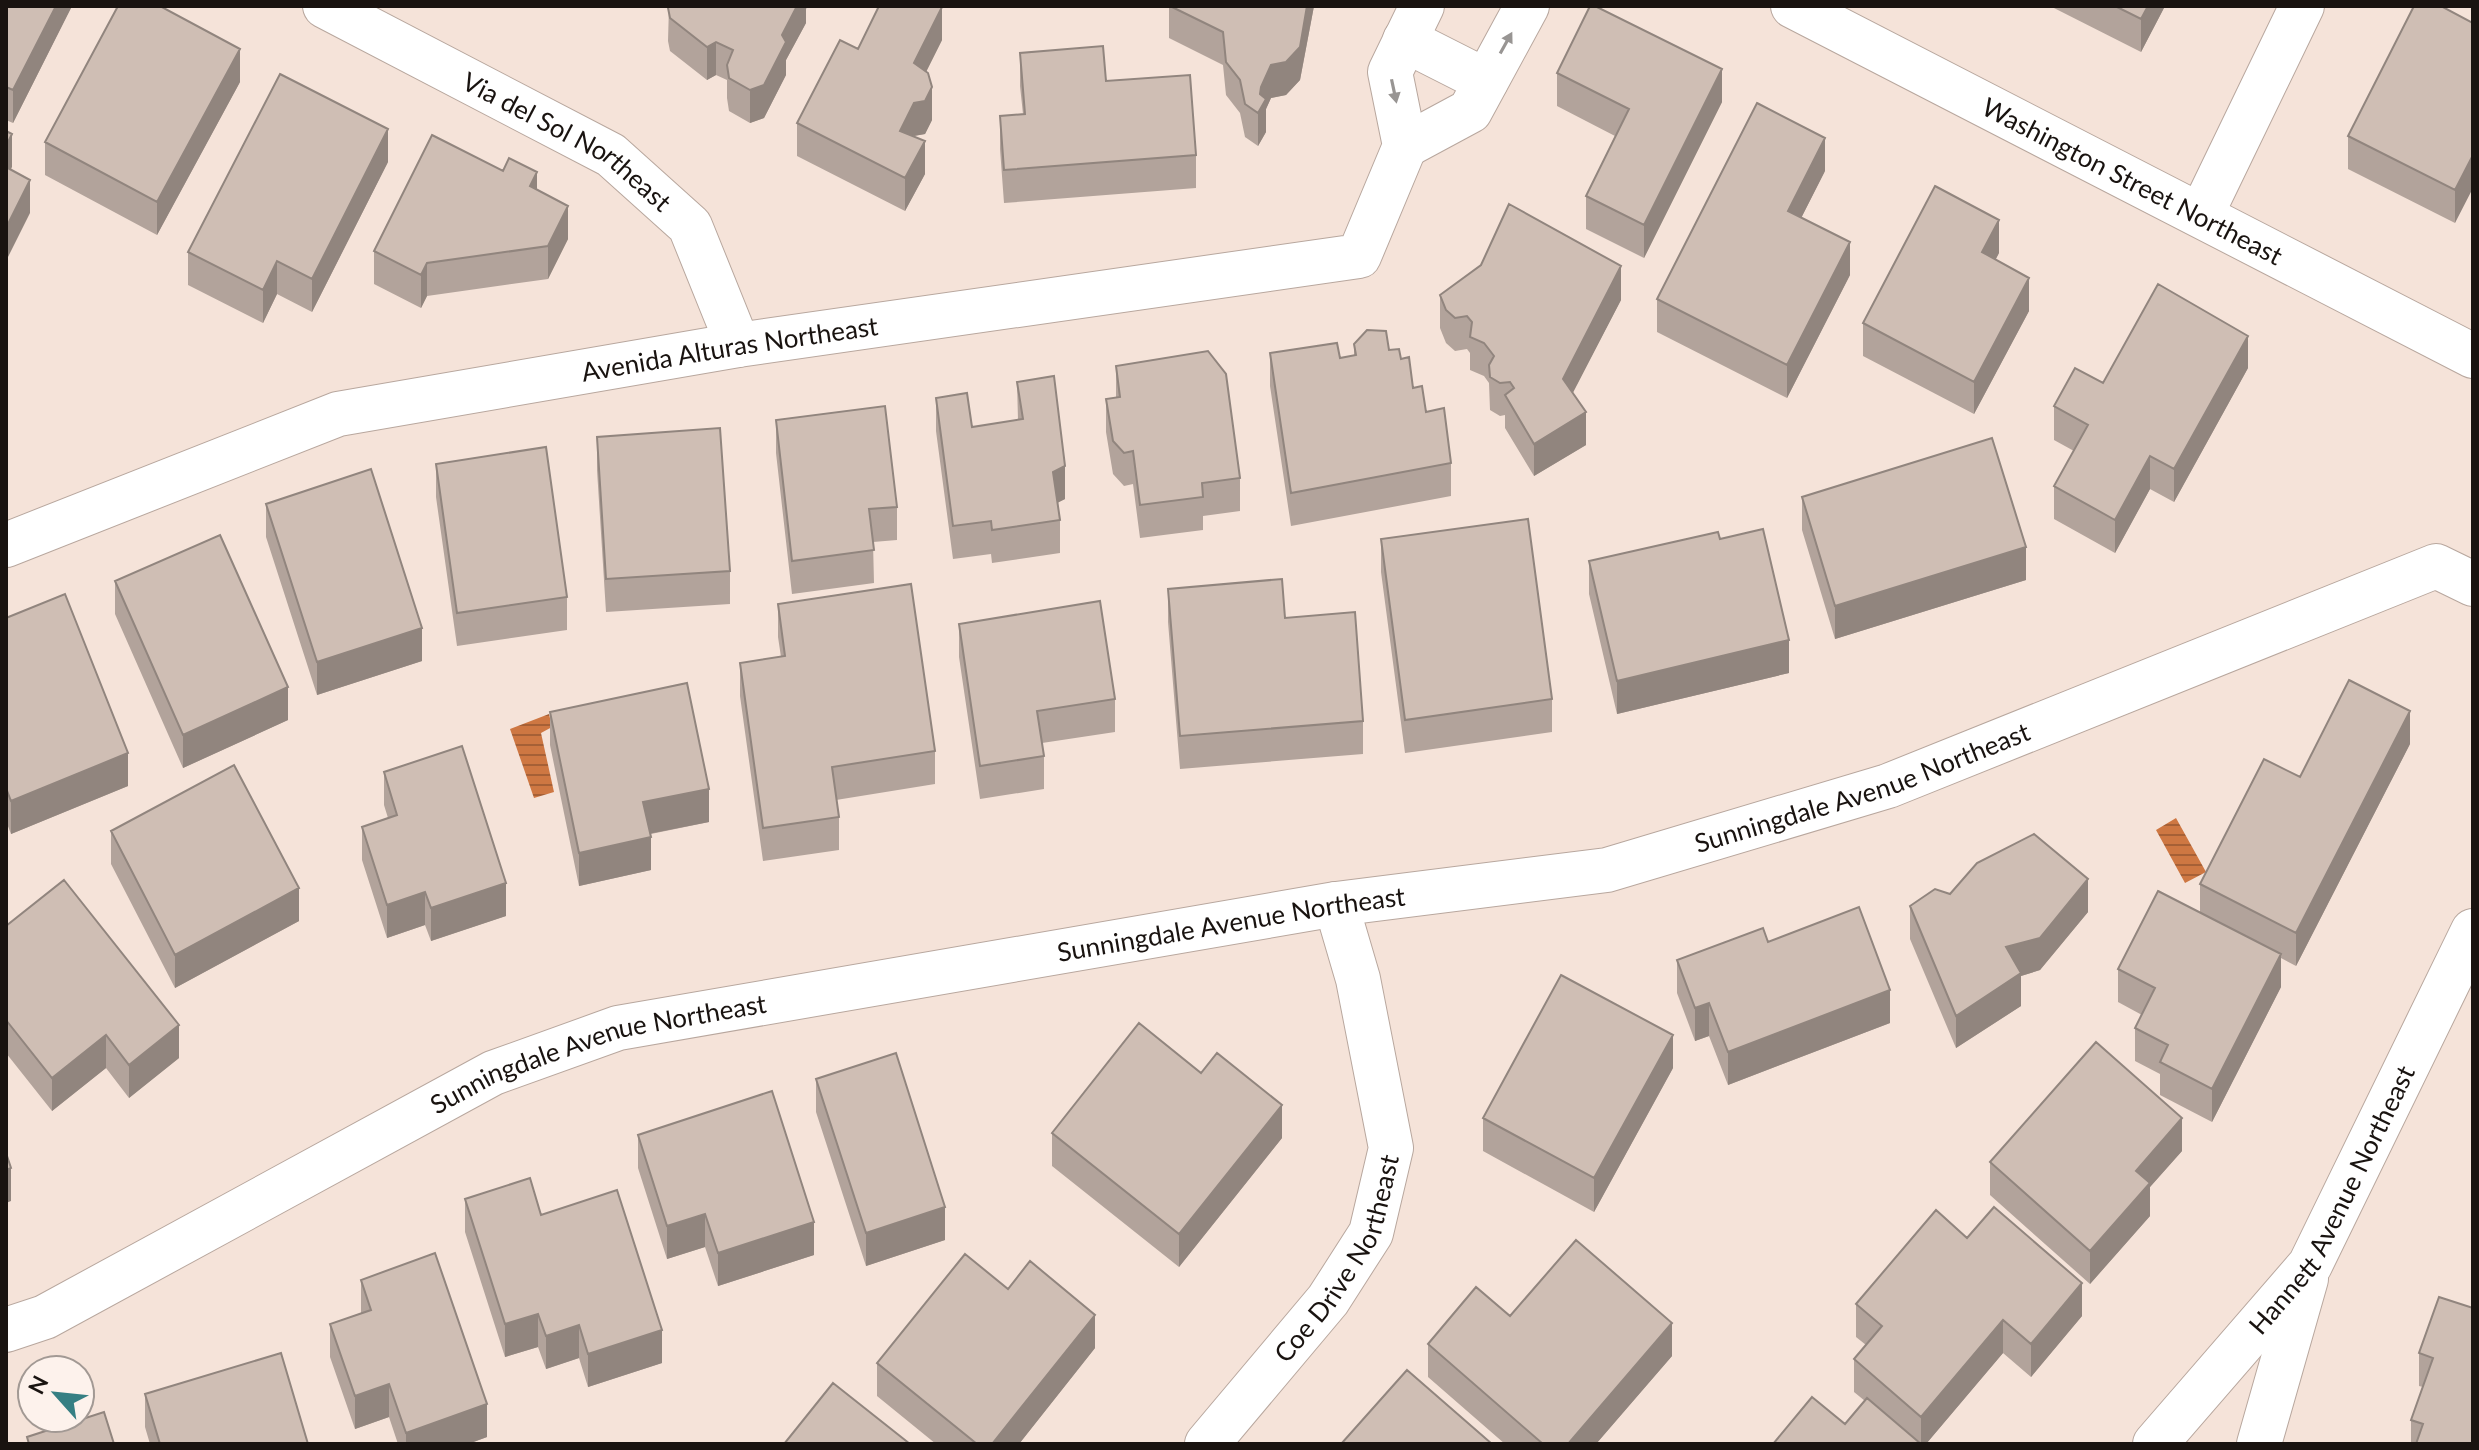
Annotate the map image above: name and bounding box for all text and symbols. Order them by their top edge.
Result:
one-way arrow [1499,32,1513,55]
street label: Via del Sol Northeast [457,65,679,218]
one-way arrow [1388,79,1401,104]
street label: Washington Street Northeast [1977,90,2289,272]
street label: Avenida Alturas Northeast [579,309,881,388]
street label: Sunningdale Avenue Northeast [1691,715,2035,859]
street label: Sunningdale Avenue Northeast [1055,879,1407,968]
street label: Sunningdale Avenue Northeast [424,987,769,1120]
street label: Hannett Avenue Northeast [2242,1059,2421,1340]
street label: Coe Drive Northeast [1267,1151,1405,1368]
north arrow [16,1354,96,1434]
text: N [22,1371,54,1398]

